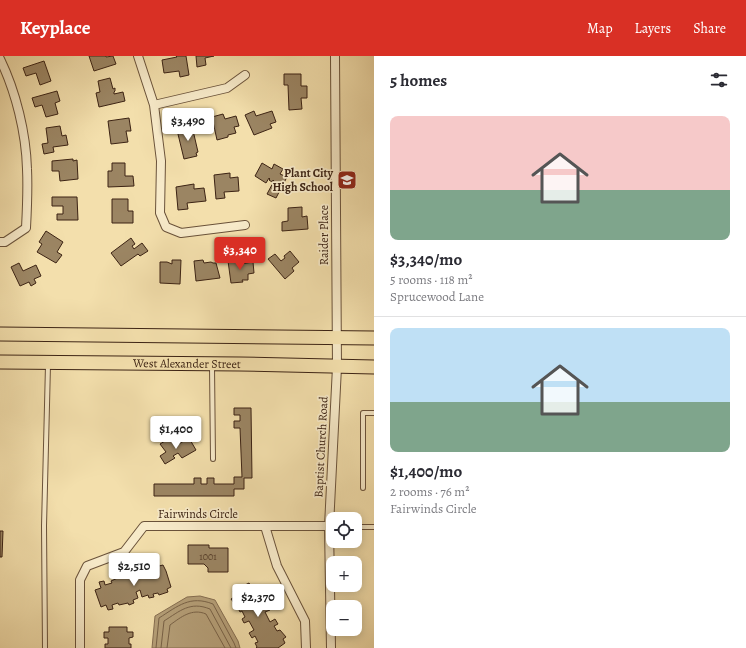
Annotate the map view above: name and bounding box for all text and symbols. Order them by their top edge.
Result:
text: Keyplace [20,15,90,41]
text: Map [587,19,613,38]
text: Layers [635,19,671,38]
text: Share [693,19,726,38]
text: 5 homes [390,69,447,92]
icon: filters [708,69,730,91]
pin: $3,490 [155,108,221,142]
text: $3,490 [171,112,205,129]
icon: home [524,142,596,214]
place label: Plant City High School [272,165,334,195]
school or university icon: Plant City High School [336,169,358,191]
street label: Raider Place [316,205,332,265]
pin: $3,340 [207,237,273,271]
text: $3,340 [223,241,257,258]
text: $3,340/mo [390,248,462,271]
text: 5 rooms · 118 m² [390,271,473,288]
text: Sprucewood Lane [390,288,484,305]
icon: home [524,354,596,426]
street label: West Alexander Street [132,355,241,372]
street label: Baptist Church Road [310,395,332,498]
pin: $1,400 [143,416,209,450]
text: $1,400 [159,420,193,437]
text: $1,400/mo [390,460,462,483]
text: 2 rooms · 76 m² [390,483,469,500]
text: Fairwinds Circle [390,500,477,517]
street label: Fairwinds Circle [158,506,238,522]
map controls [326,512,362,636]
button: locate [326,512,362,548]
house number: 1001 [199,550,217,563]
pin: $2,510 [101,553,167,587]
button: + [326,556,362,592]
text: $2,510 [118,557,150,574]
pin: $2,370 [225,584,291,618]
text: $2,370 [241,588,275,605]
button: − [326,600,362,636]

